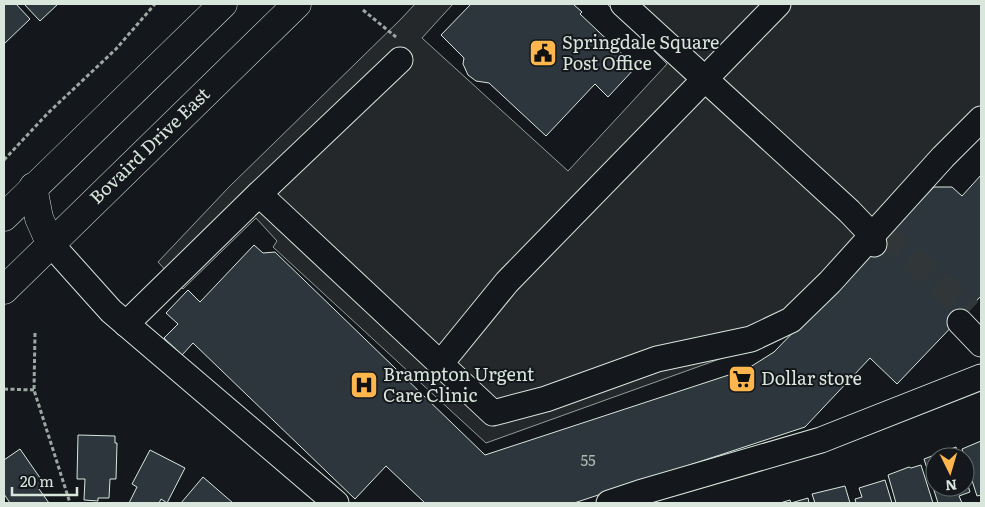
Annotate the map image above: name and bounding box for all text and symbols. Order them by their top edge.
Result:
place label: Springdale Square Post Office [562,28,719,76]
public building icon: Springdale Square Post Office [528,38,558,68]
street label: Bovaird Drive East [83,80,216,210]
place label: Brampton Urgent Care Clinic [383,360,535,408]
supermarket icon: Dollar store [727,364,757,394]
place label: Dollar store [761,364,862,391]
hospital icon: Brampton Urgent Care Clinic [349,370,379,400]
north arrow [925,447,975,497]
house number: 55 [580,448,596,471]
scale bar [12,464,78,496]
text: 20 m [20,469,54,492]
text: N [944,475,958,496]

